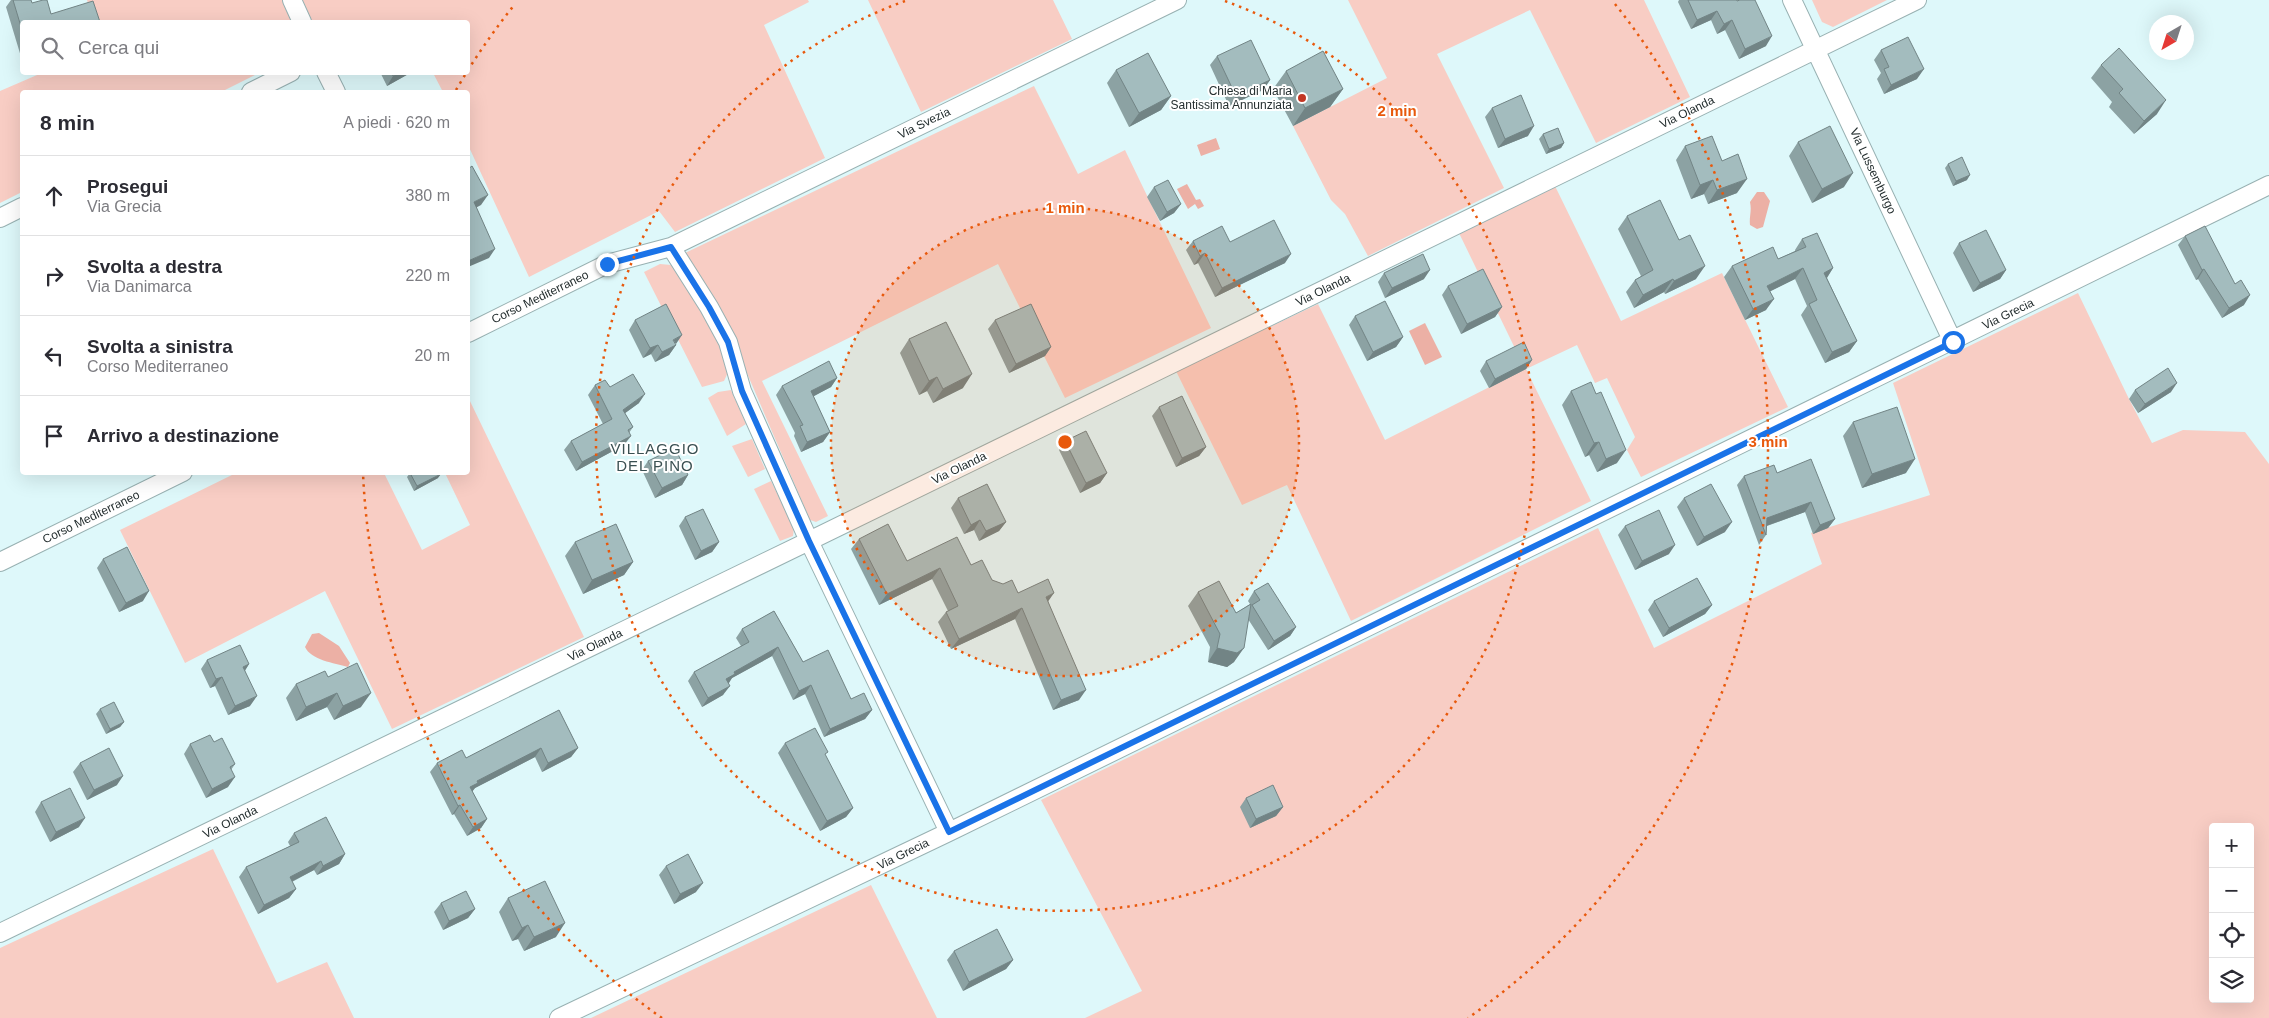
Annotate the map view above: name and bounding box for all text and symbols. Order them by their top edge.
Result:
north arrow [2149,15,2194,60]
search box [20,20,470,75]
icon: search [38,34,66,62]
text: Cerca qui [78,37,159,58]
place label: Chiesa di Maria Santissima Annunziata [1171,84,1292,112]
marker: Chiesa di Maria Santissima Annunziata [1296,92,1308,104]
street label: Via Olanda [1657,93,1717,131]
text: 2 min [1377,102,1417,119]
street label: Via Svezia [896,104,953,142]
text: 8 min [40,111,95,134]
text: A piedi · 620 m [343,114,450,131]
street label: Via Lussemburgo [1847,126,1899,216]
text: Prosegui [87,176,168,197]
icon: ahead [40,182,68,210]
text: 380 m [406,187,450,204]
text: Via Grecia [87,198,161,215]
text: 1 min [1045,199,1085,216]
route end [596,253,619,276]
text: Svolta a destra [87,256,222,277]
icon: right [40,262,68,290]
text: 220 m [406,267,450,284]
street label: Corso Mediterraneo [489,267,591,327]
street label: Via Olanda [1293,271,1353,309]
text: Via Danimarca [87,278,192,295]
street label: Via Grecia [1980,295,2036,333]
route start [1942,331,1965,354]
text: Svolta a sinistra [87,336,233,357]
icon: left [40,342,68,370]
text: 20 m [414,347,450,364]
text: Corso Mediterraneo [87,358,228,375]
icon: arrive [40,422,68,450]
text: Arrivo a destinazione [87,425,279,446]
centre of rings [1056,433,1074,451]
text: 3 min [1748,433,1788,450]
district label: VILLAGGIO DEL PINO [610,440,700,474]
street label: Via Olanda [929,449,989,487]
street label: Corso Mediterraneo [40,487,142,547]
street label: Via Olanda [565,626,625,664]
street label: Via Olanda [200,803,260,841]
map controls [2209,823,2254,1003]
button: + [2209,823,2254,868]
street label: Via Grecia [875,835,931,873]
button: − [2209,868,2254,913]
button: locate [2209,913,2254,958]
button: layers [2209,958,2254,1003]

